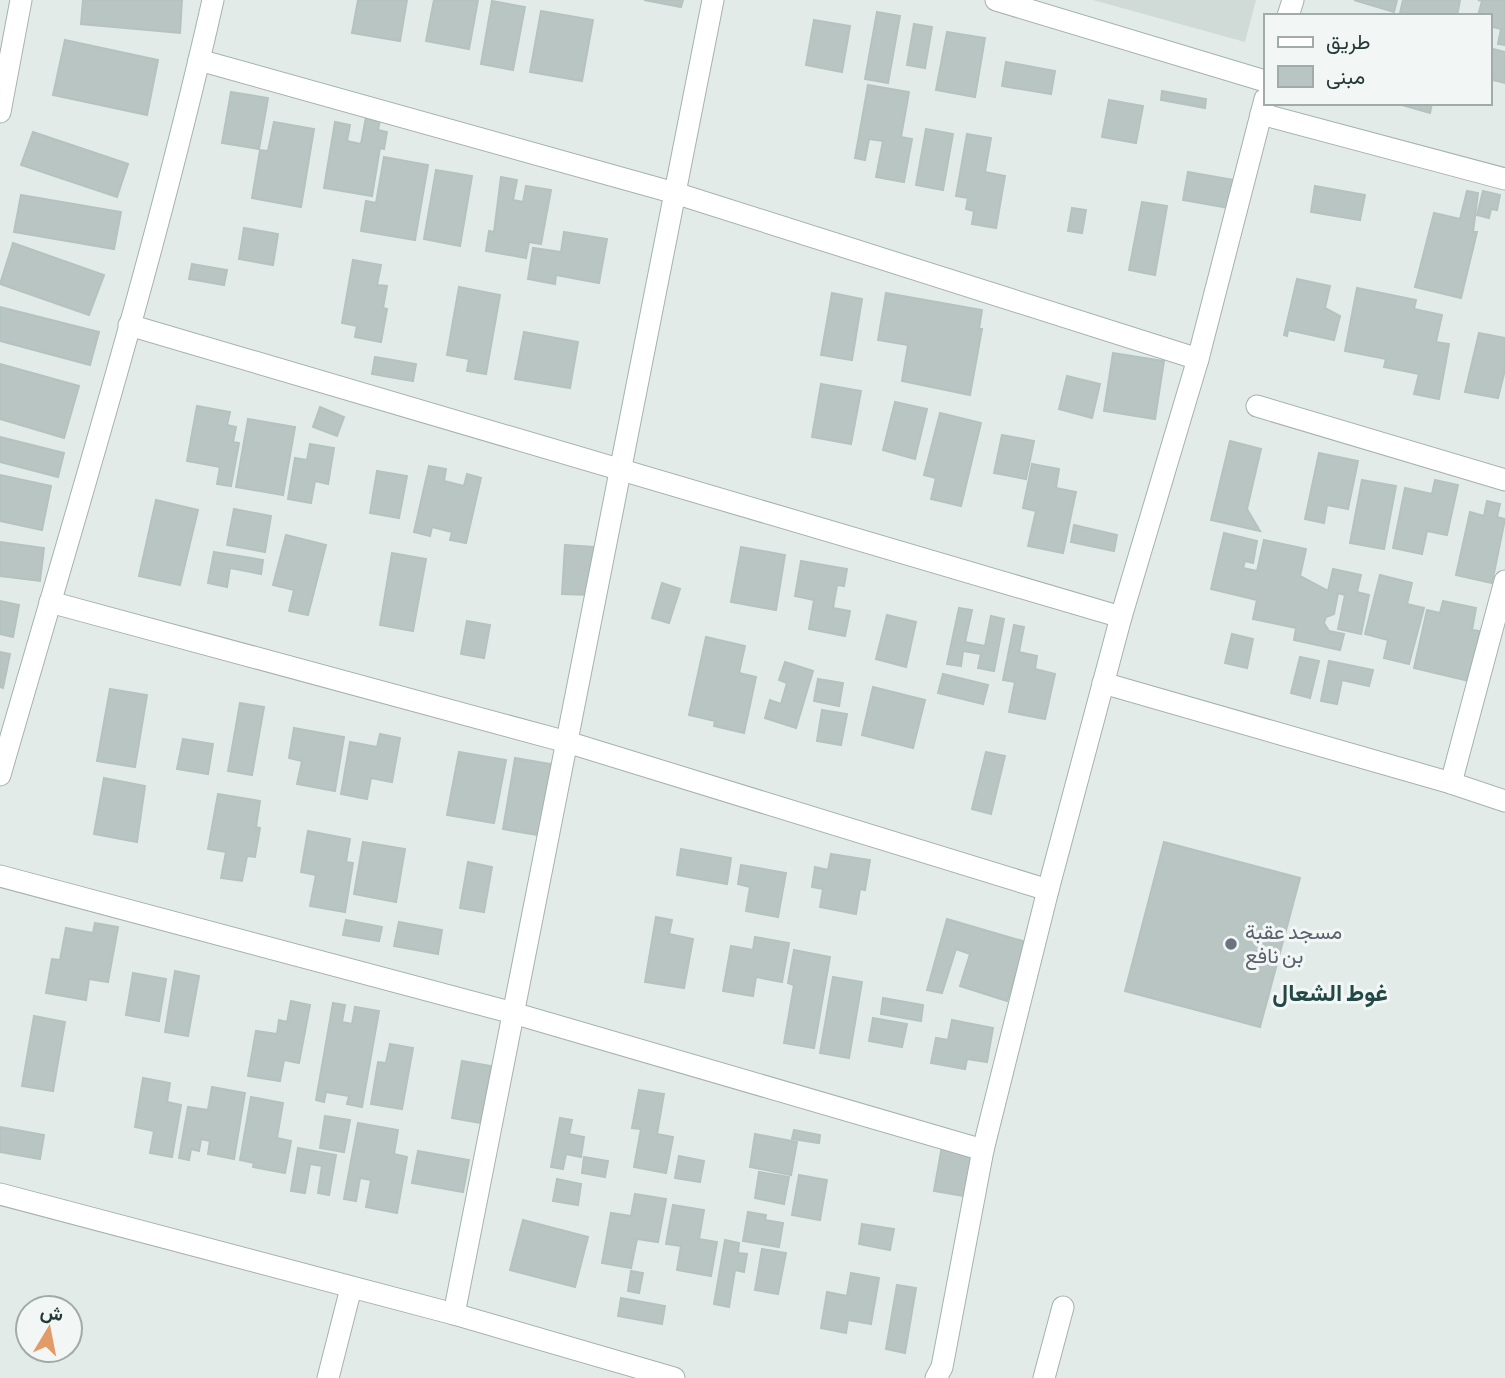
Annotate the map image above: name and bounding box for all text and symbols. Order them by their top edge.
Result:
legend [1264,14,1491,105]
text: طريق [1326,30,1371,55]
text: مبنى [1326,65,1365,90]
place label: مسجد عقبة بن نافع [1245,920,1342,970]
marker: مسجد عقبة بن نافع [1223,936,1239,952]
district label: غوط الشعال [1272,979,1388,1008]
north arrow [14,1294,84,1364]
text: ش [38,1300,65,1327]

